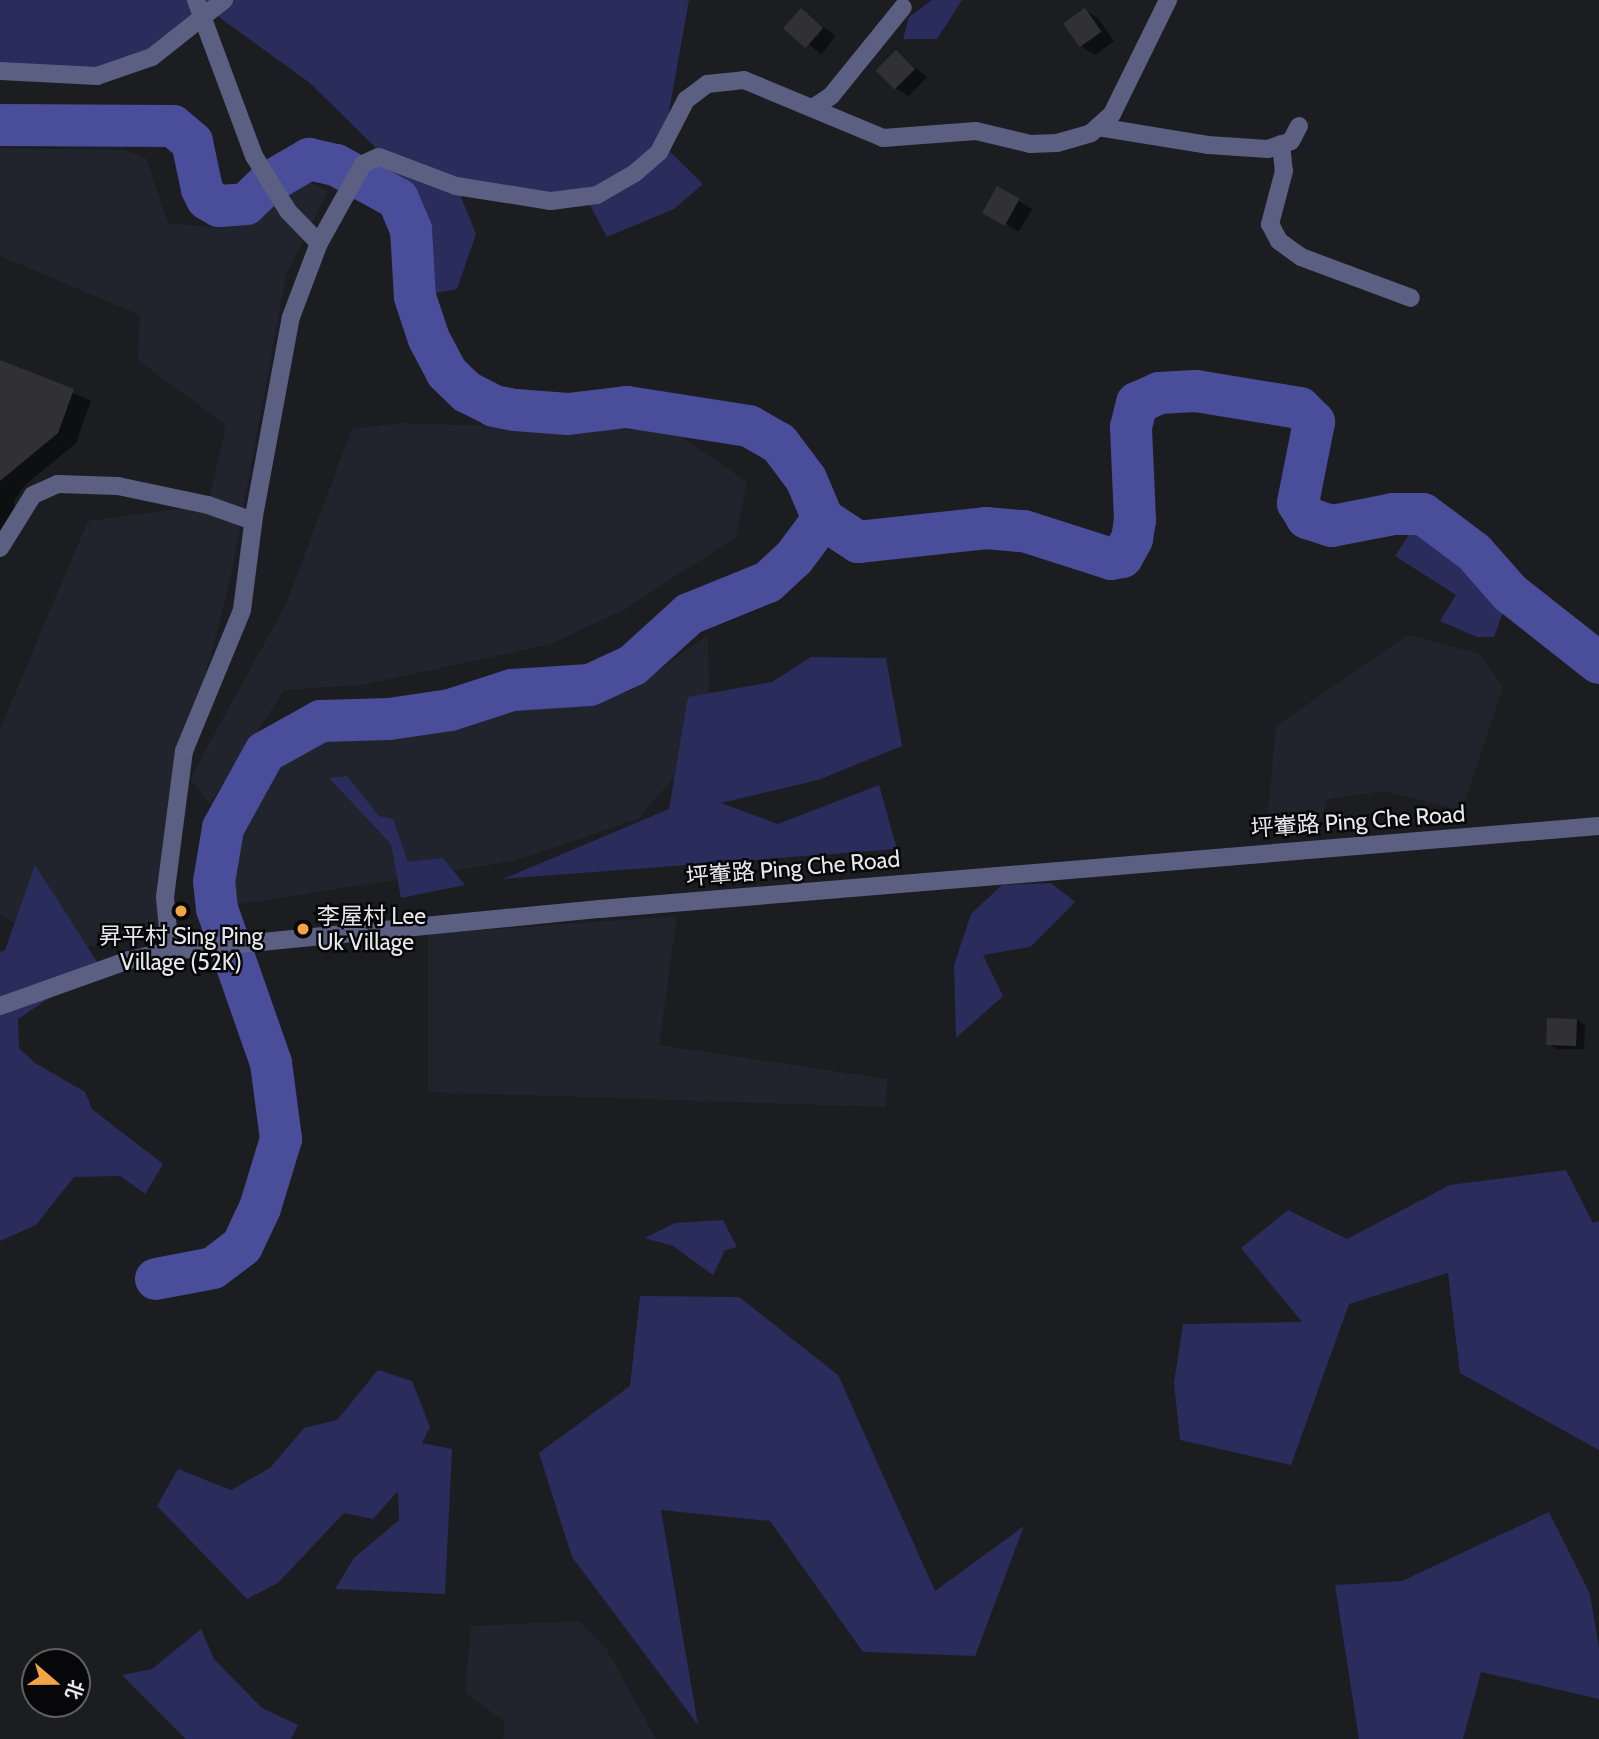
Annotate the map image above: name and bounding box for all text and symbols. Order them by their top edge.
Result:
street label: 坪輋路 Ping Che Road [1250,800,1466,842]
street label: 坪輋路 Ping Che Road [685,845,901,891]
place label: 李屋村 Lee Uk Village [317,902,426,956]
marker: 昇平村 Sing Ping Village (52K) [173,903,189,919]
marker: 李屋村 Lee Uk Village [295,921,311,937]
place label: 昇平村 Sing Ping Village (52K) [99,922,263,976]
north arrow [21,1648,91,1718]
text: 北 [60,1677,88,1703]

